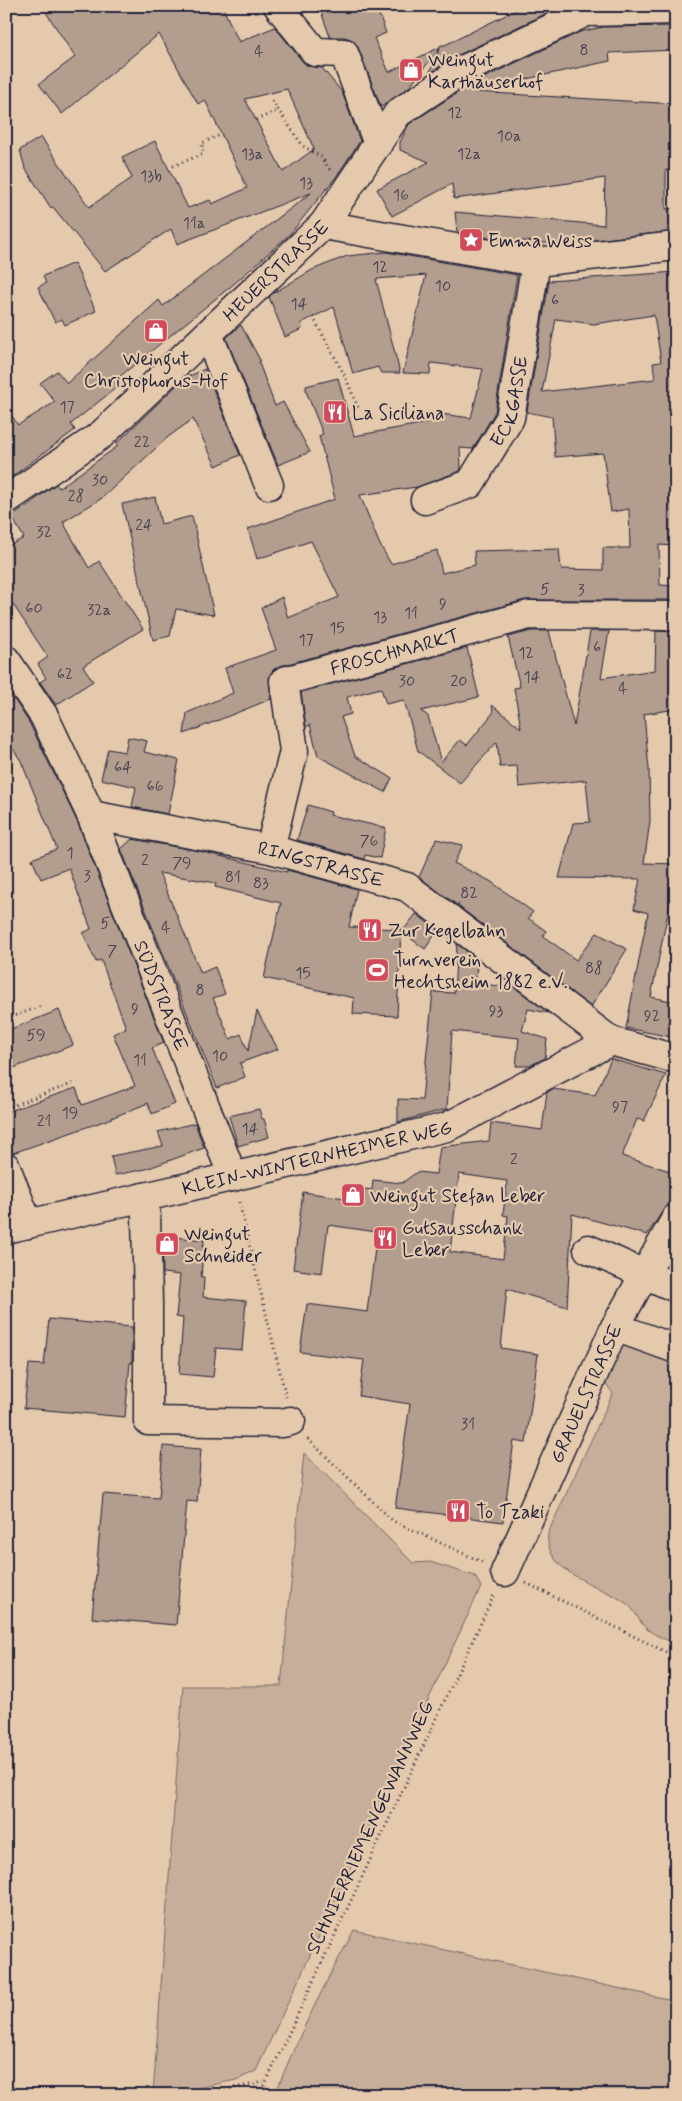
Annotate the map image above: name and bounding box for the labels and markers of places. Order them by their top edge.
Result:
place label: Weingut Karthäuserhof [428,48,543,95]
shop icon: Weingut Karthäuserhof [398,57,424,83]
place icon: Emma Weiss [458,227,484,253]
place label: Emma Weiss [488,229,592,254]
shop icon: Weingut Christophorus-Hof [143,318,169,344]
place label: Weingut Christophorus-Hof [84,347,228,394]
restaurant icon: La Siciliana [322,399,348,425]
place label: La Siciliana [352,401,444,426]
restaurant icon: Zur Kegelbahn [357,917,383,943]
place label: Zur Kegelbahn [388,919,506,945]
place label: Turnverein Hechtsheim 1882 e.V. [394,948,568,995]
sports icon: Turnverein Hechtsheim 1882 e.V. [364,957,390,983]
shop icon: Weingut Stefan Leber [340,1182,366,1208]
place label: Weingut Stefan Leber [370,1184,545,1212]
place label: Gutsausschank Leber [402,1216,523,1263]
place label: Weingut Schneider [184,1222,262,1269]
restaurant icon: Gutsausschank Leber [372,1225,398,1251]
shop icon: Weingut Schneider [154,1231,180,1257]
restaurant icon: To Tzaki [445,1498,471,1524]
place label: To Tzaki [476,1500,544,1525]

